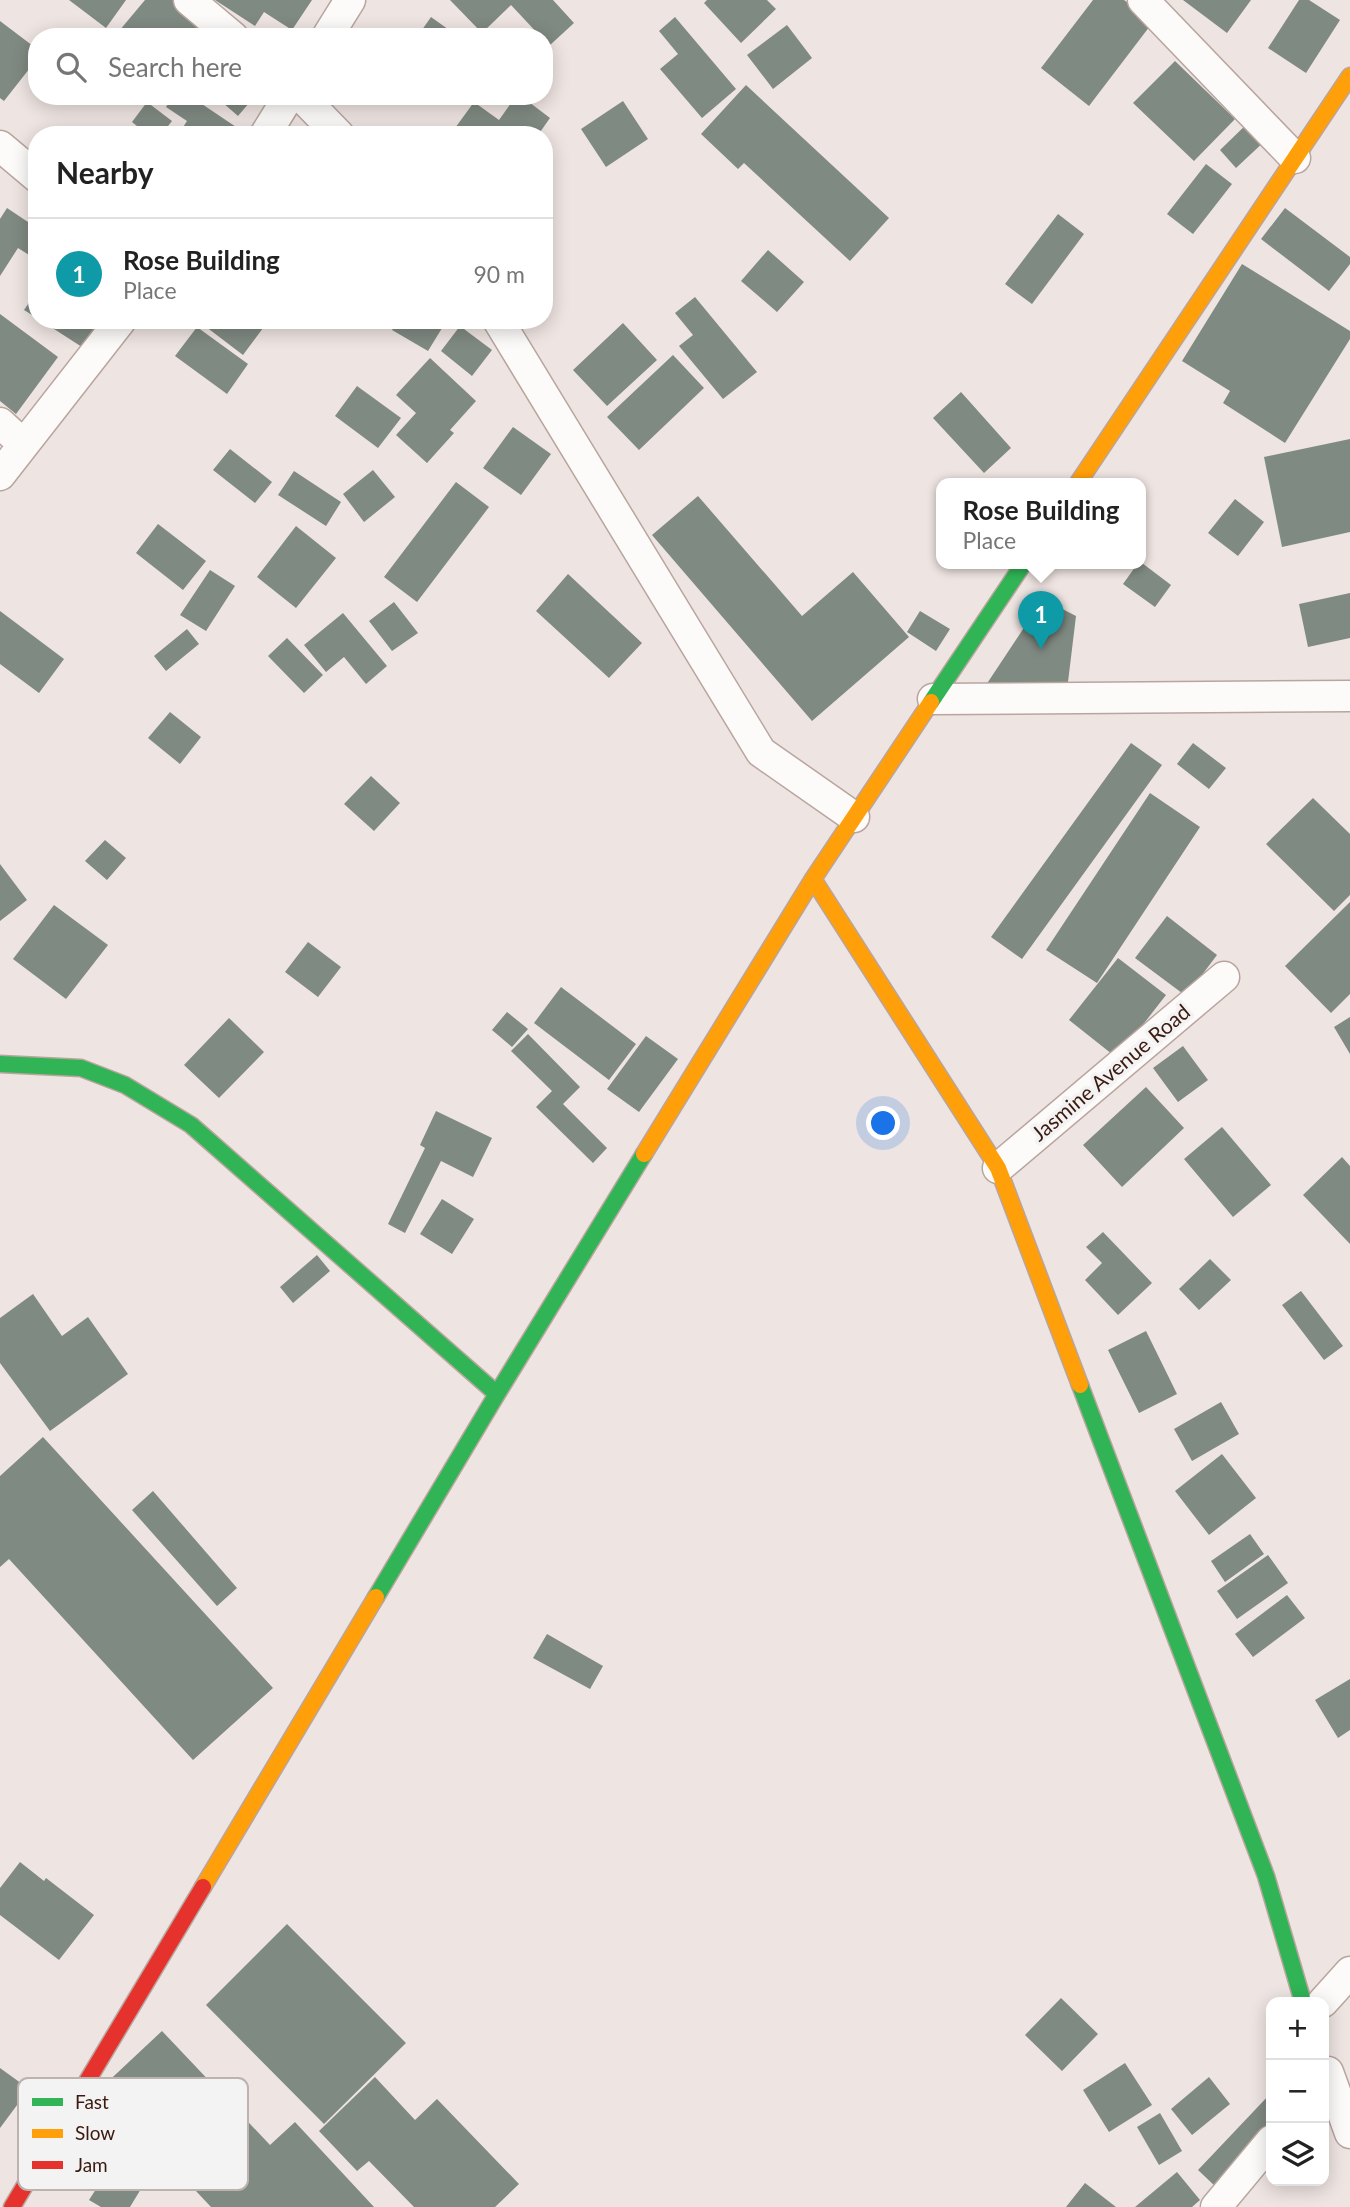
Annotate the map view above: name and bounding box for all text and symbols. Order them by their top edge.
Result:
search box [28,28,553,105]
icon: search [52,48,90,86]
text: Search here [108,51,242,83]
text: Nearby [56,154,154,190]
text: Rose Building [123,244,280,276]
text: 1 [72,260,86,288]
text: 90 m [474,260,525,288]
text: Place [123,276,177,304]
popup [936,478,1146,569]
text: Rose Building [963,494,1119,526]
text: Place [963,526,1016,554]
pin: 1 [1018,591,1064,649]
street label: Jasmine Avenue Road [1026,998,1194,1145]
your location [866,1106,900,1140]
map controls [1266,1997,1329,2186]
button: + [1266,1997,1329,2060]
button: − [1266,2060,1329,2123]
legend [18,2078,248,2190]
text: Fast [75,2090,109,2113]
text: Slow [75,2121,115,2144]
button: layers [1266,2123,1329,2186]
text: Jam [75,2153,108,2176]

